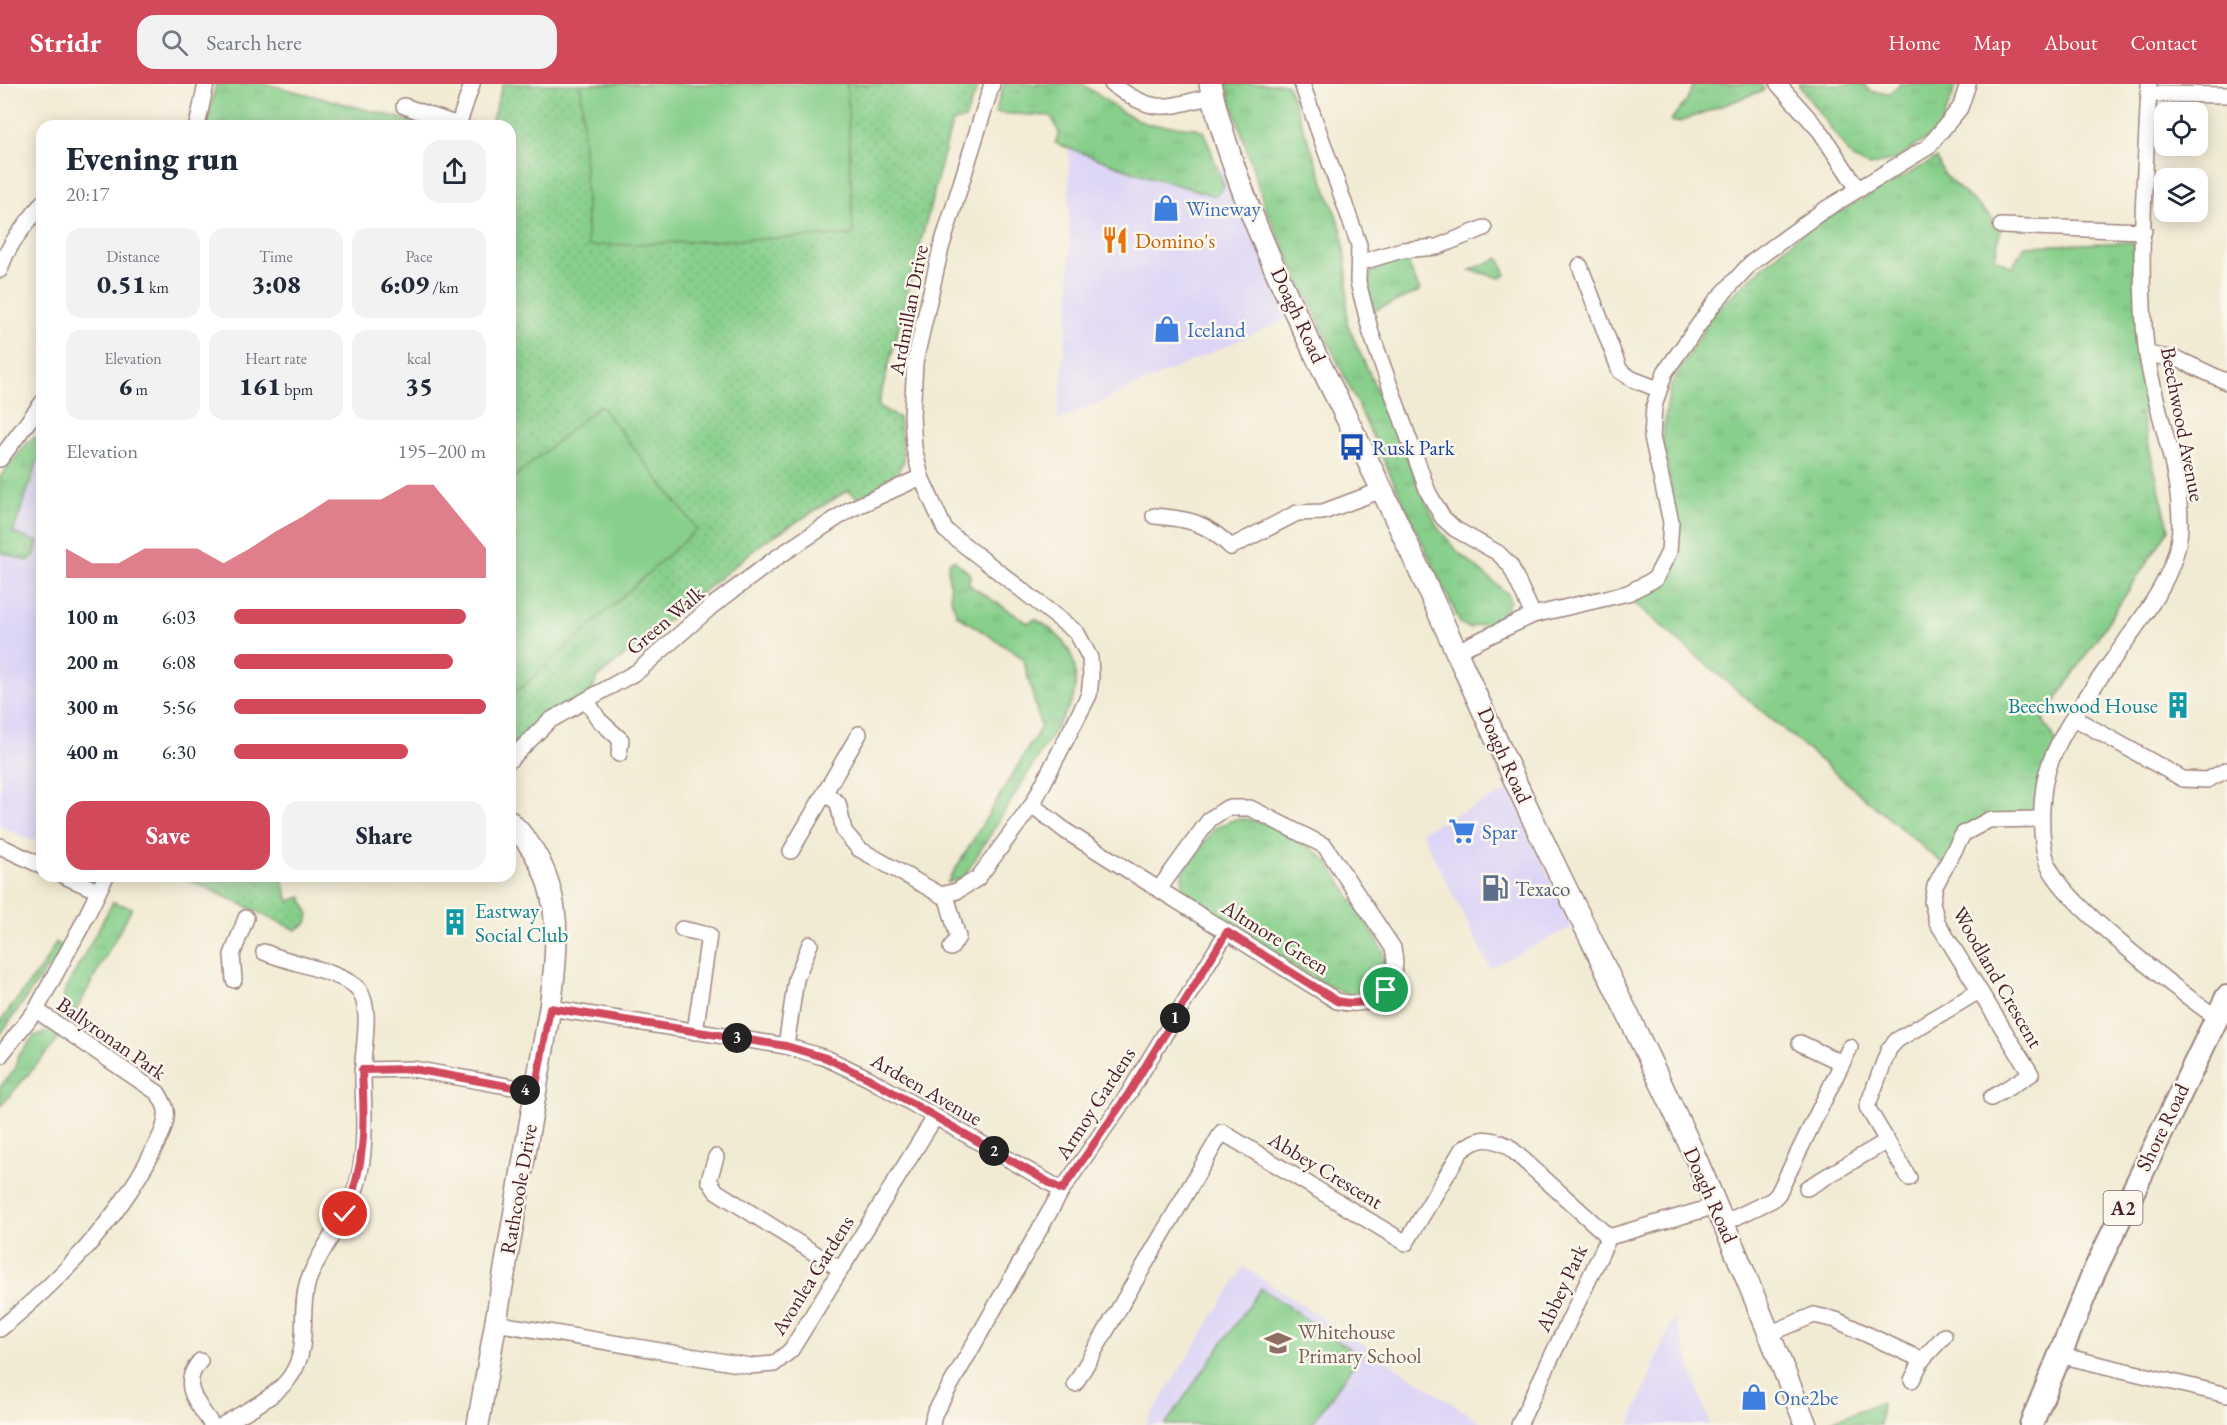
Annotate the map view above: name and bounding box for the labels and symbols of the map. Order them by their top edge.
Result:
shop icon: Wineway [1151,193,1181,223]
place label: Wineway [1186,195,1261,222]
restaurant icon: Domino's [1100,225,1130,255]
place label: Domino's [1135,227,1215,254]
street label: Ardmillan Drive [882,243,934,378]
street label: Doagh Road [1265,263,1333,367]
shop icon: Iceland [1152,314,1182,344]
place label: Iceland [1187,316,1246,343]
street label: Beechwood Avenue [2155,344,2211,504]
bus stop icon: Rusk Park [1337,432,1367,462]
place label: Rusk Park [1372,434,1456,461]
street label: Green Walk [620,579,711,661]
building icon: Beechwood House [2163,690,2193,720]
place label: Beechwood House [2008,692,2158,719]
street label: Doagh Road [1472,703,1538,808]
supermarket icon: Spar [1447,816,1477,846]
place label: Spar [1482,818,1518,845]
fuel station icon: Texaco [1480,873,1510,903]
place label: Texaco [1515,875,1570,902]
street label: Altmore Green [1216,893,1335,981]
place label: Eastway Social Club [475,897,568,948]
street label: Woodland Crescent [1947,901,2050,1053]
building icon: Eastway Social Club [440,907,470,937]
pin [1360,964,1411,1015]
street label: Ballyronan Park [52,990,173,1086]
pin: 1 [1160,1003,1190,1033]
pin: 3 [722,1023,752,1053]
street label: Armoy Gardens [1048,1042,1141,1165]
street label: Ardeen Avenue [866,1046,987,1132]
pin: 4 [510,1075,540,1105]
street label: Shore Road [2129,1078,2195,1175]
street label: Rathcoole Drive [493,1122,543,1256]
street label: Abbey Crescent [1263,1125,1388,1215]
pin: 2 [979,1136,1009,1166]
street label: Doagh Road [1678,1143,1744,1248]
pin [319,1188,370,1239]
road number: A2 [2104,1191,2142,1225]
street label: Avonlea Gardens [764,1210,860,1341]
street label: Abbey Park [1529,1239,1593,1337]
place label: Whitehouse Primary School [1298,1318,1422,1369]
school or university icon: Whitehouse Primary School [1263,1328,1293,1358]
shop icon: One2be [1739,1382,1769,1412]
place label: One2be [1774,1384,1838,1411]

